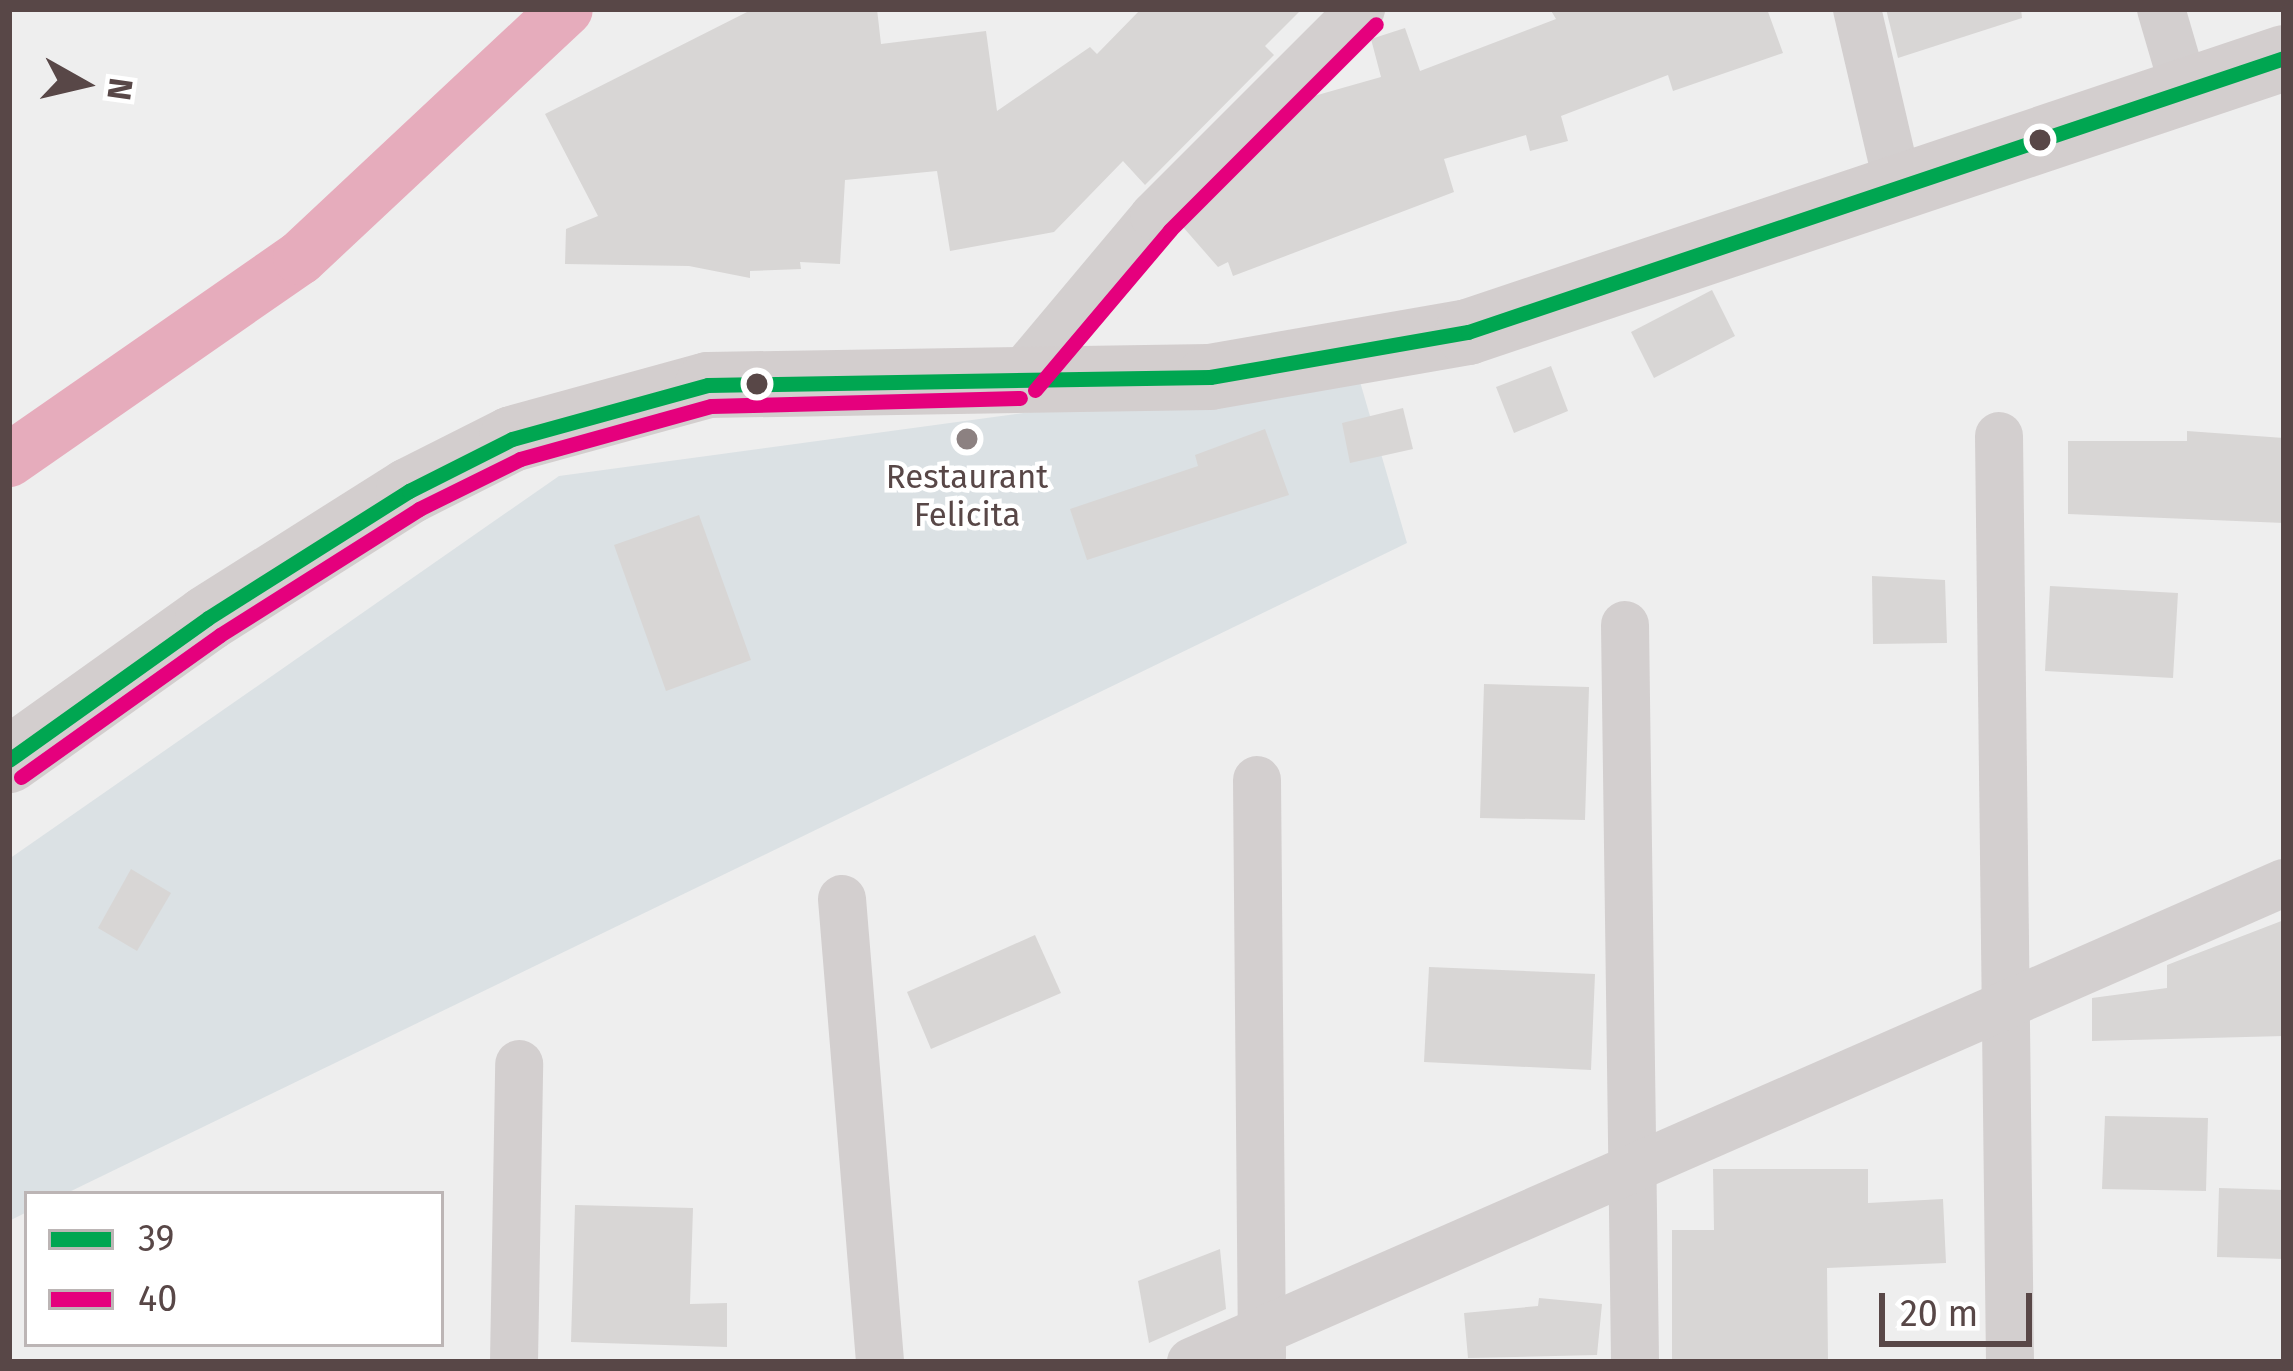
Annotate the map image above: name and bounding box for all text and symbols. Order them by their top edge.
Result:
north arrow [24,24,144,144]
text: N [98,75,141,103]
unlabelled marker [2029,129,2051,151]
unlabelled marker [746,373,768,395]
marker: Restaurant Felicita [954,426,980,452]
place label: Restaurant Felicita [886,458,1048,536]
legend [24,1191,444,1347]
text: 39 [138,1217,174,1261]
scale bar [1885,1269,2038,1343]
text: 40 [138,1277,177,1321]
text: 20 m [1900,1292,1978,1336]

